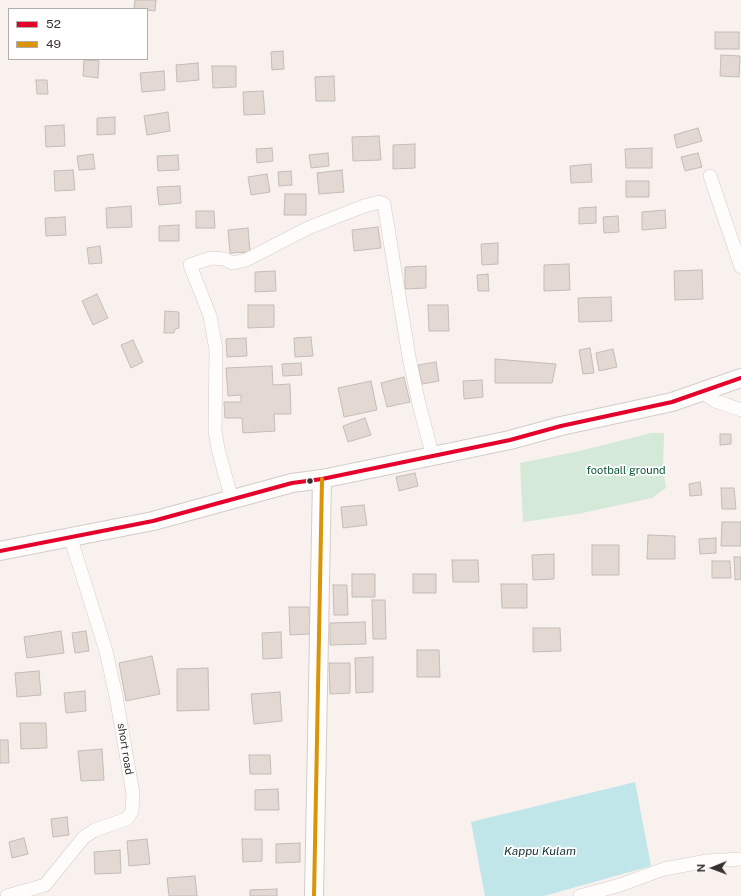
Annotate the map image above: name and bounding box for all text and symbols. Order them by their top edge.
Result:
legend [8,8,148,60]
text: 52 [46,17,61,31]
text: 49 [46,37,61,51]
park label: football ground [586,464,666,478]
unlabelled marker [305,476,315,486]
street label: short road [114,722,136,776]
water label: Kappu Kulam [504,844,576,858]
north arrow [693,848,733,888]
text: N [695,864,707,873]

